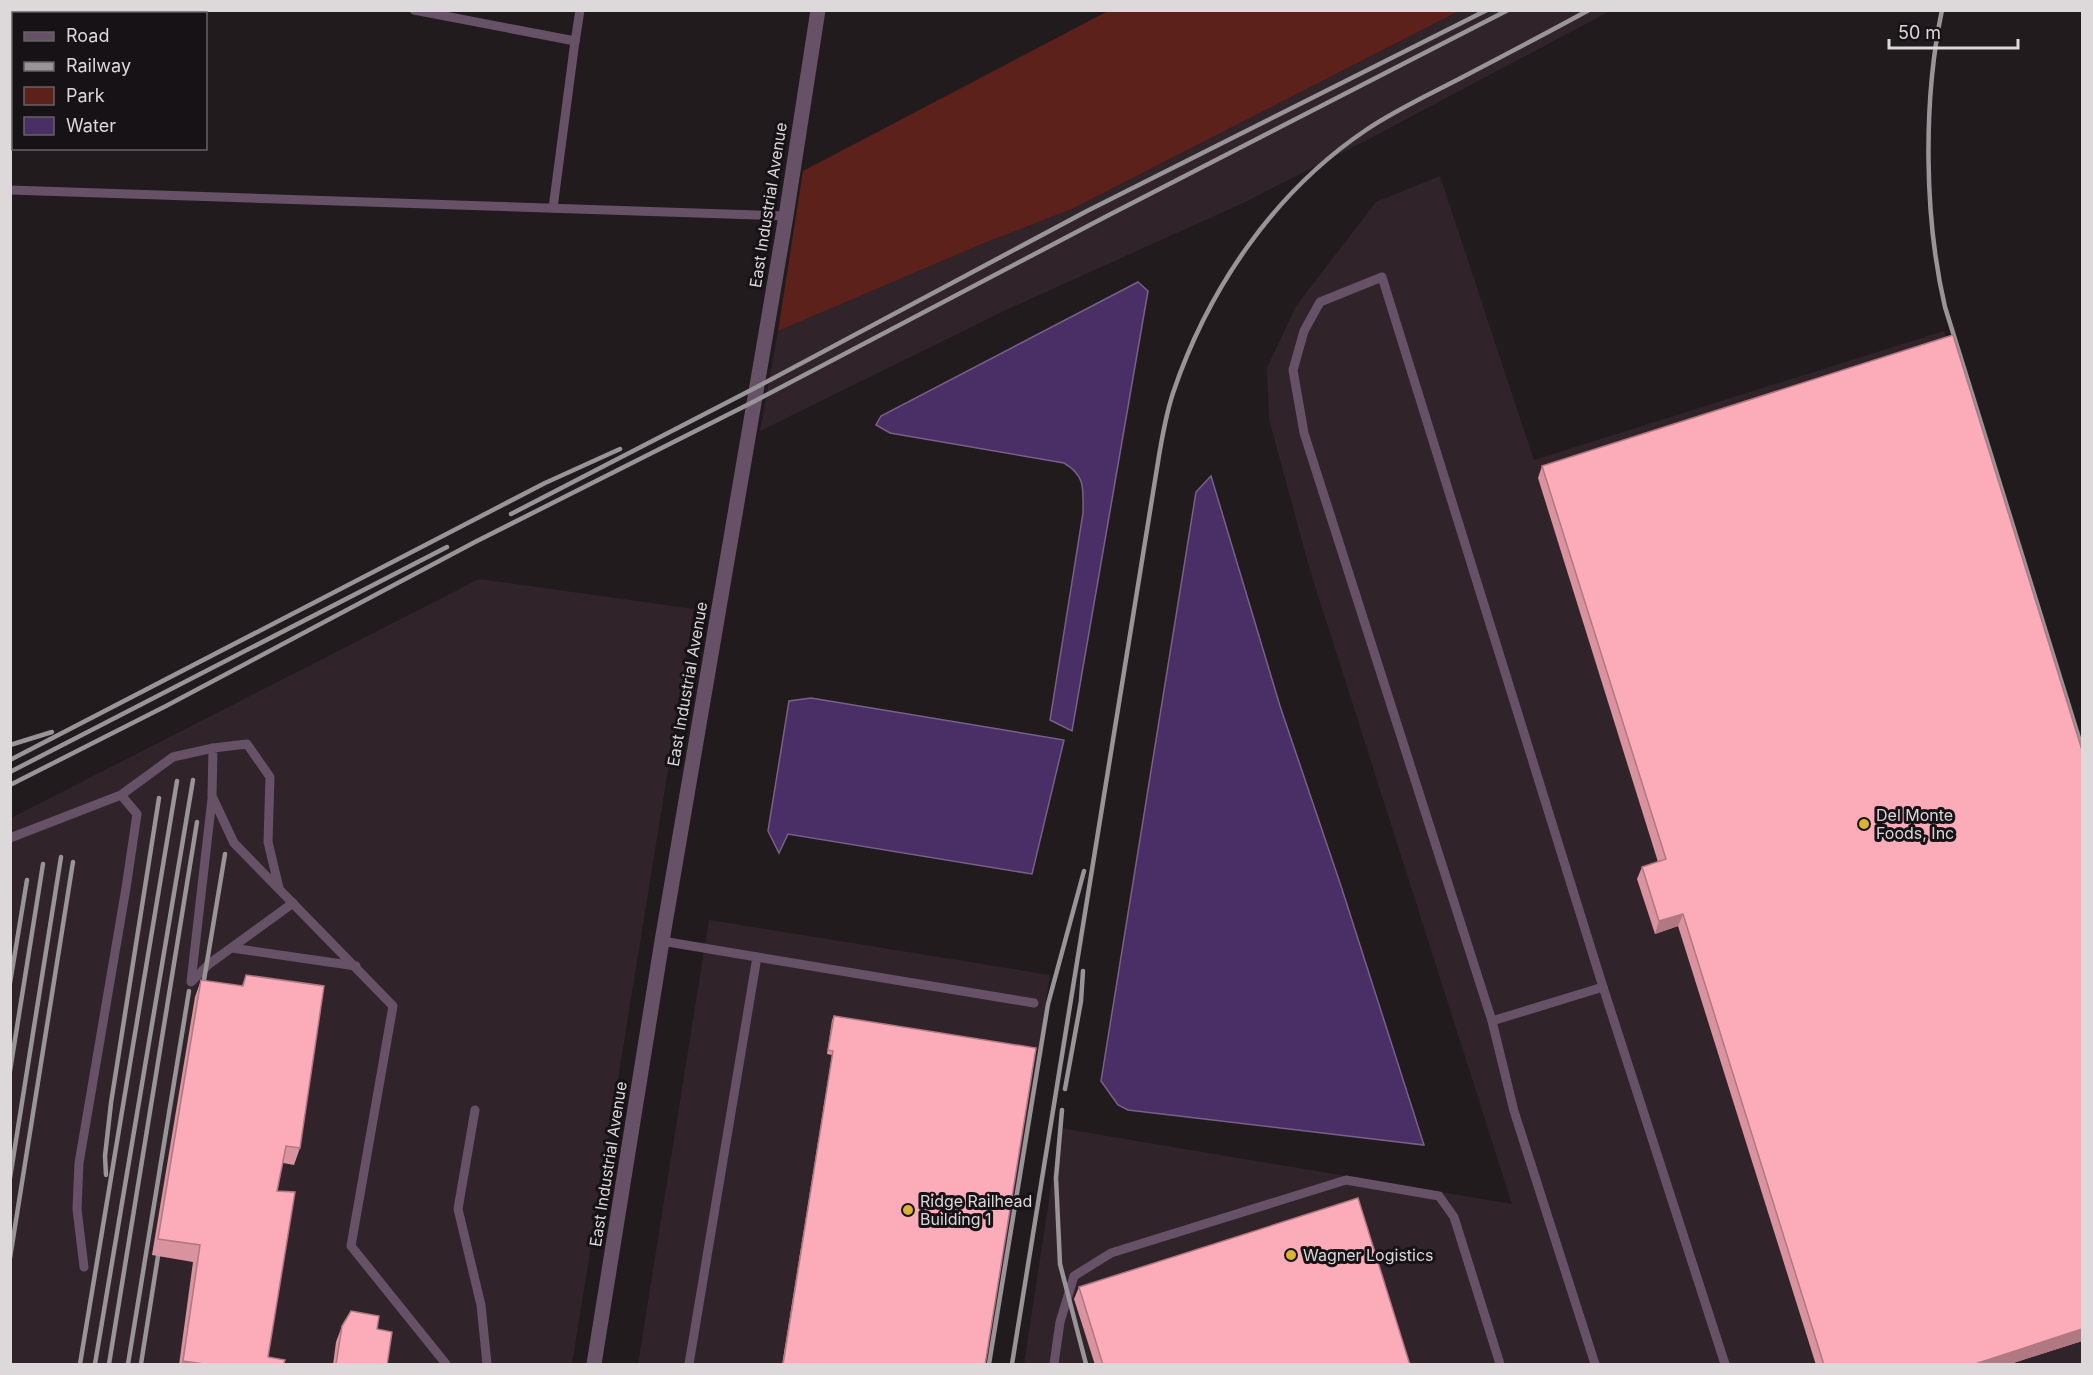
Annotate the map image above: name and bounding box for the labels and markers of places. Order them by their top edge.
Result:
place label: Del Monte Foods, Inc [1876,805,1954,843]
marker: Del Monte Foods, Inc [1857,817,1871,831]
place label: Ridge Railhead Building 1 [920,1191,1032,1229]
marker: Ridge Railhead Building 1 [901,1203,915,1217]
place label: Wagner Logistics [1303,1245,1434,1265]
marker: Wagner Logistics [1284,1248,1298,1262]

